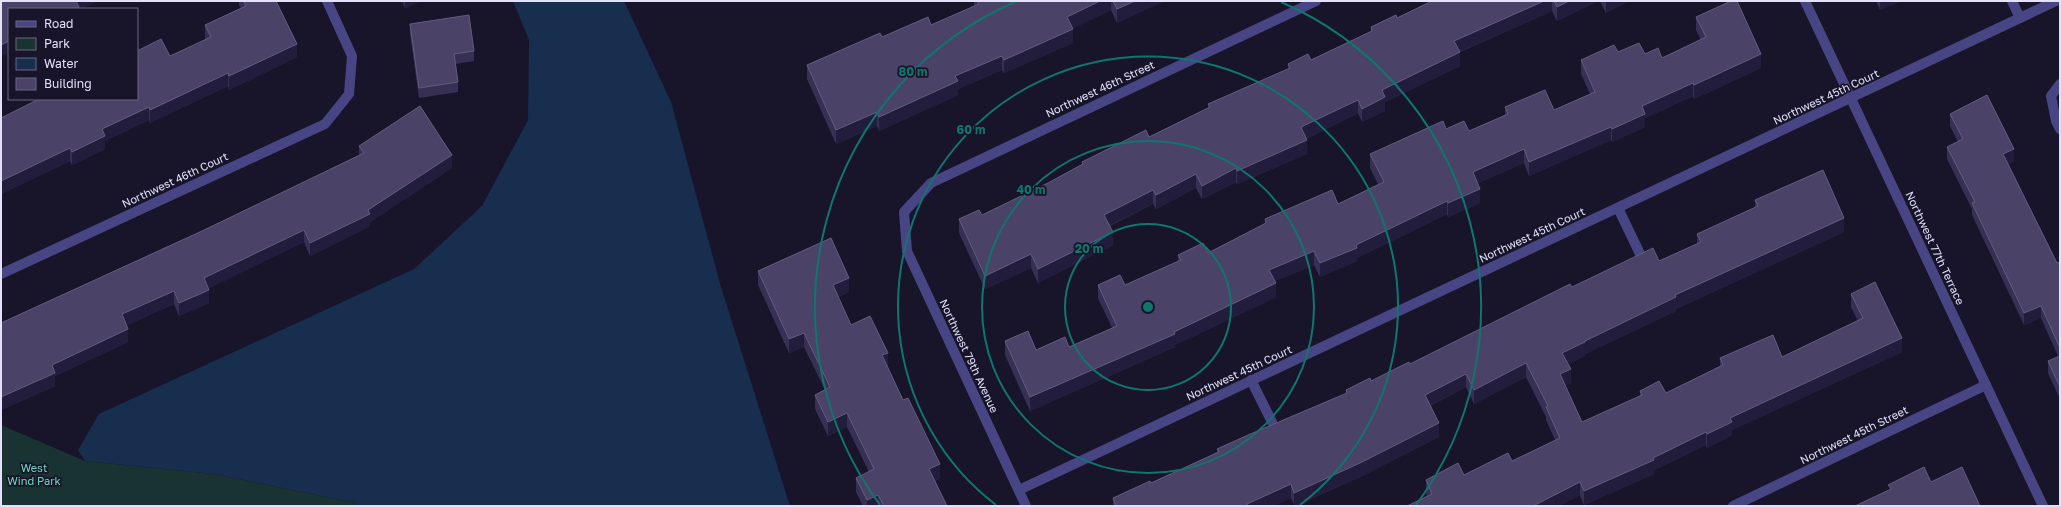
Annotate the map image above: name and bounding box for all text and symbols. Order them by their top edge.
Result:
legend [8,8,138,100]
text: Road [44,16,73,31]
text: Park [44,36,70,51]
text: Water [44,56,78,71]
street label: Northwest 46th Street [1043,58,1156,119]
text: 80 m [899,64,927,79]
street label: Northwest 45th Court [1771,66,1881,127]
text: Building [44,76,92,91]
text: 60 m [957,122,985,137]
street label: Northwest 46th Court [120,149,230,210]
text: 40 m [1017,182,1045,197]
street label: Northwest 77th Terrace [1903,189,1967,307]
street label: Northwest 45th Court [1477,204,1587,265]
text: 20 m [1075,241,1103,256]
street label: Northwest 79th Avenue [937,297,1002,415]
centre of rings [1141,300,1155,314]
street label: Northwest 45th Court [1184,342,1294,403]
street label: Northwest 45th Street [1798,403,1910,466]
park label: West Wind Park [7,461,61,487]

